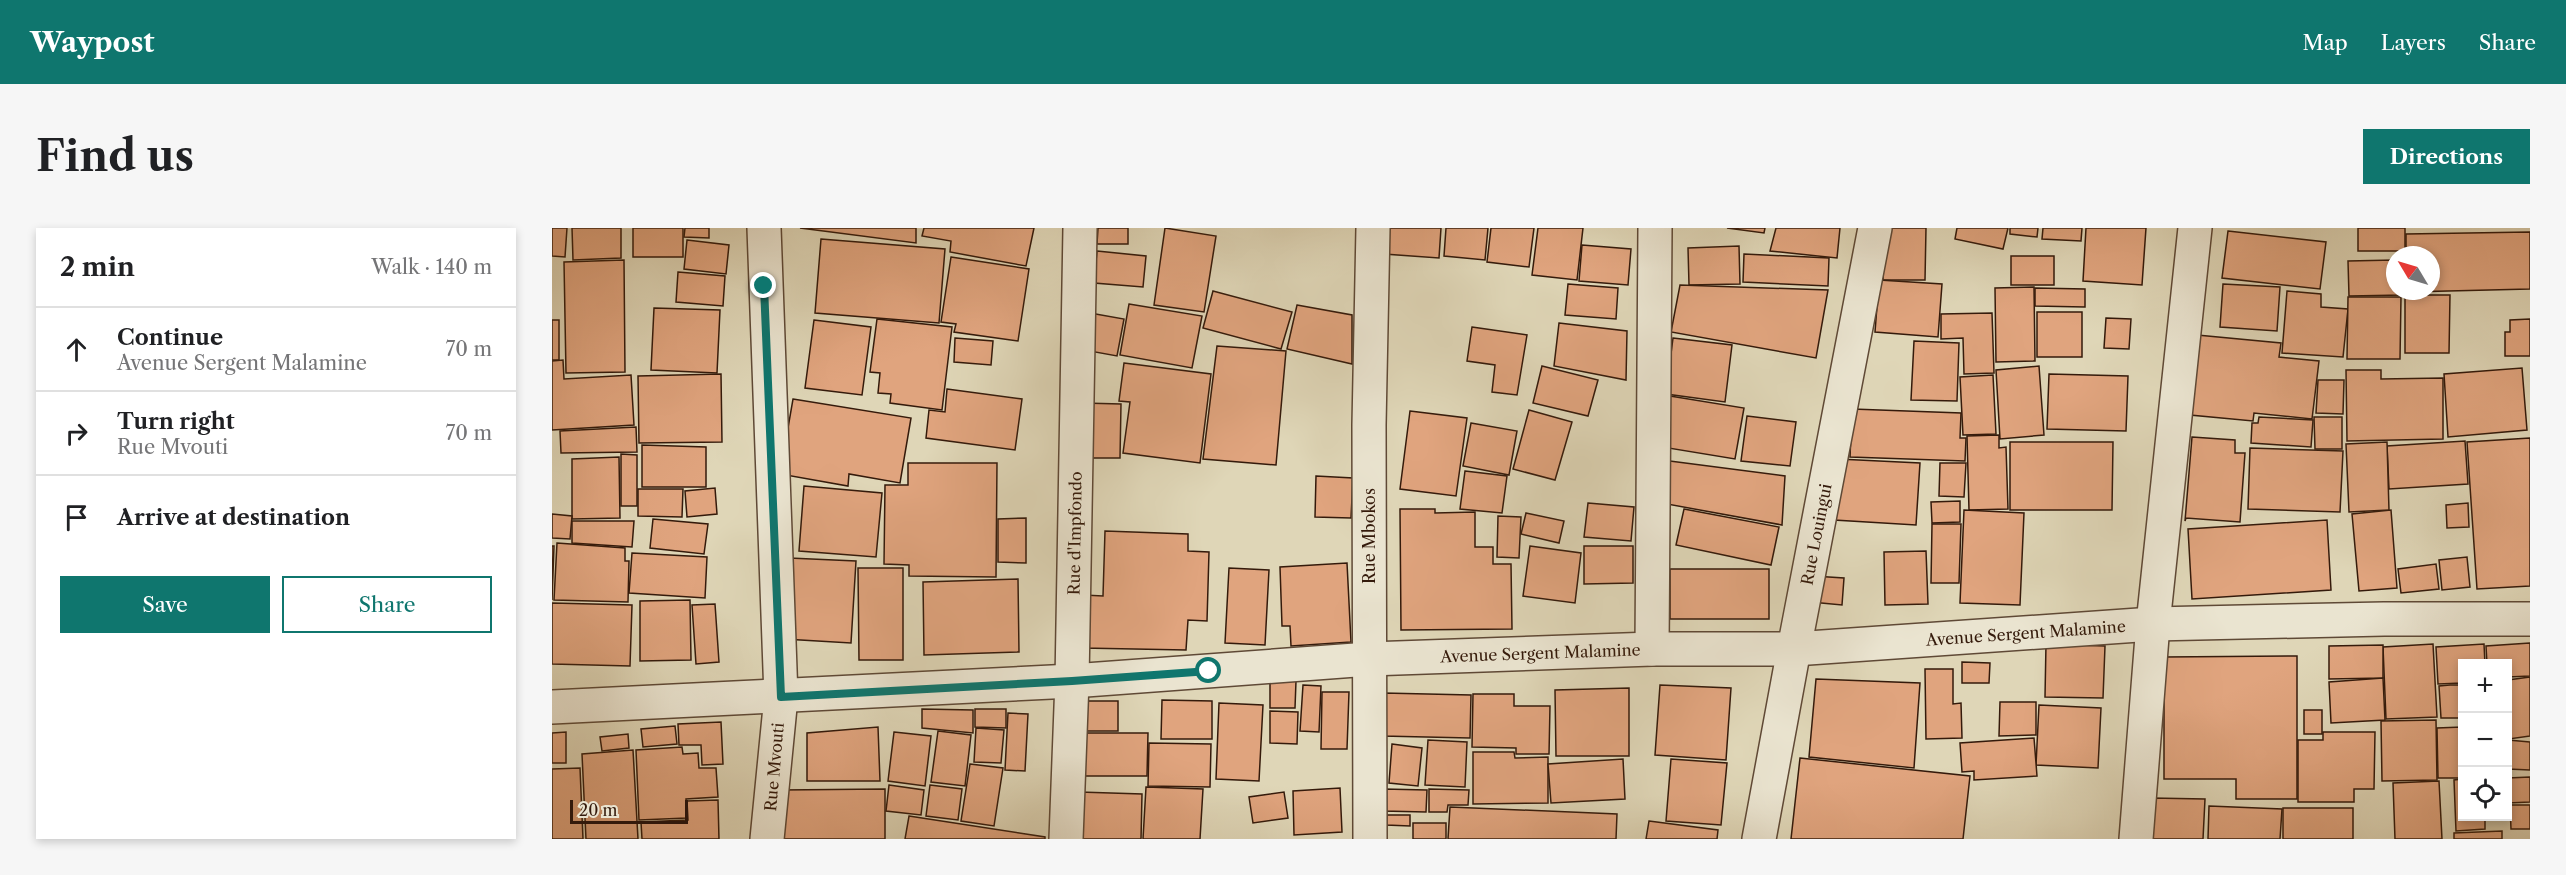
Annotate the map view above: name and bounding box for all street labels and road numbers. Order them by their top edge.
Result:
street label: Rue d'Impfondo [1064,471,1086,595]
street label: Rue Louingui [1797,482,1836,587]
street label: Rue Mbokos [1359,488,1379,584]
street label: Avenue Sergent Malamine [1924,616,2126,650]
street label: Avenue Sergent Malamine [1439,639,1641,667]
street label: Rue Mvouti [760,722,788,812]

